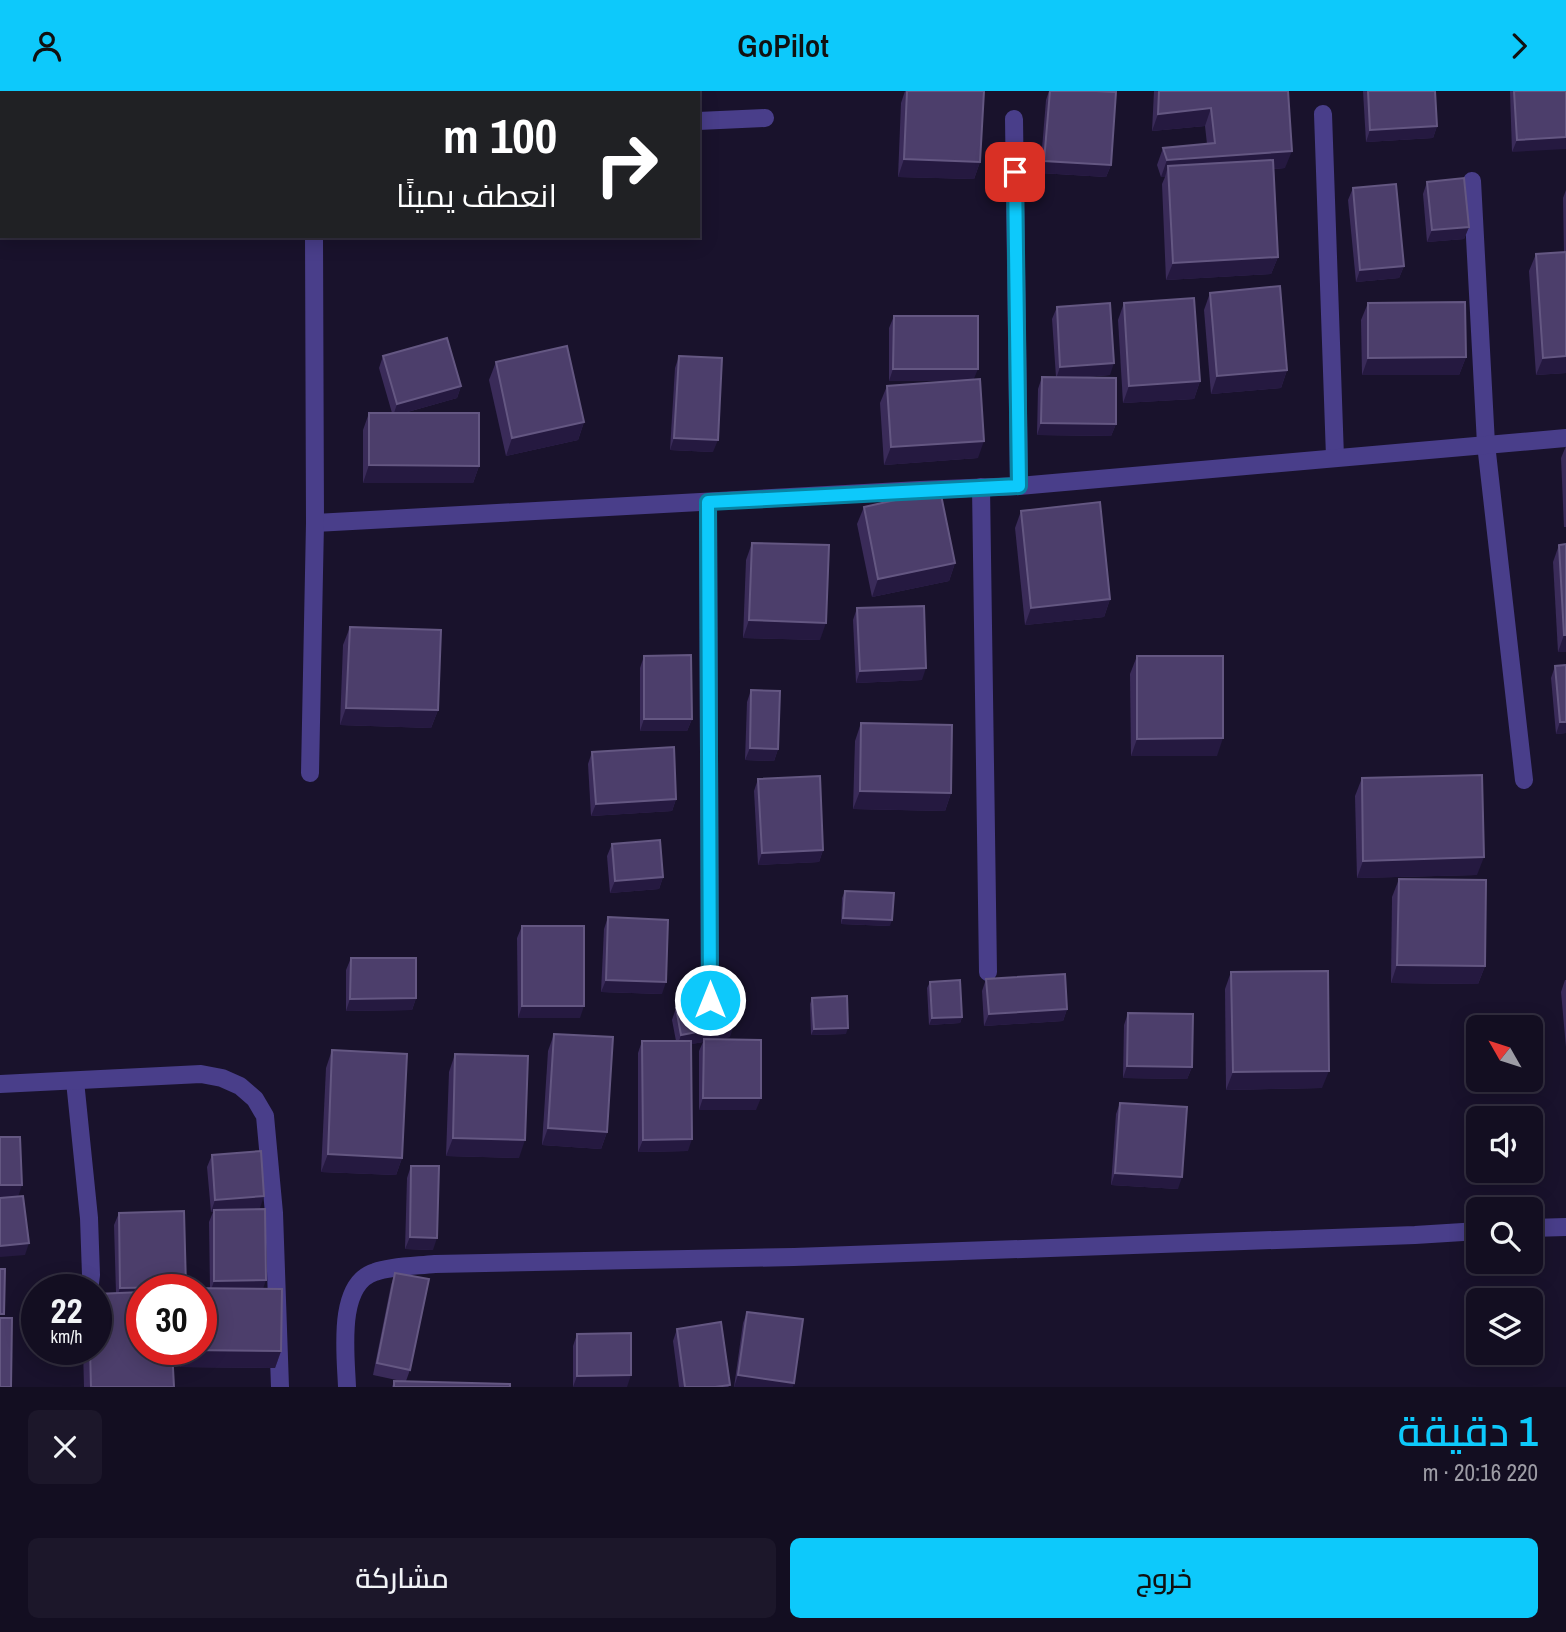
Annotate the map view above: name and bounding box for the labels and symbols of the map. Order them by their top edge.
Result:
pin [985,142,1045,202]
position arrow [673,963,747,1037]
north arrow [1466,1015,1544,1092]
speed limit sign: 30 [126,1274,217,1365]

